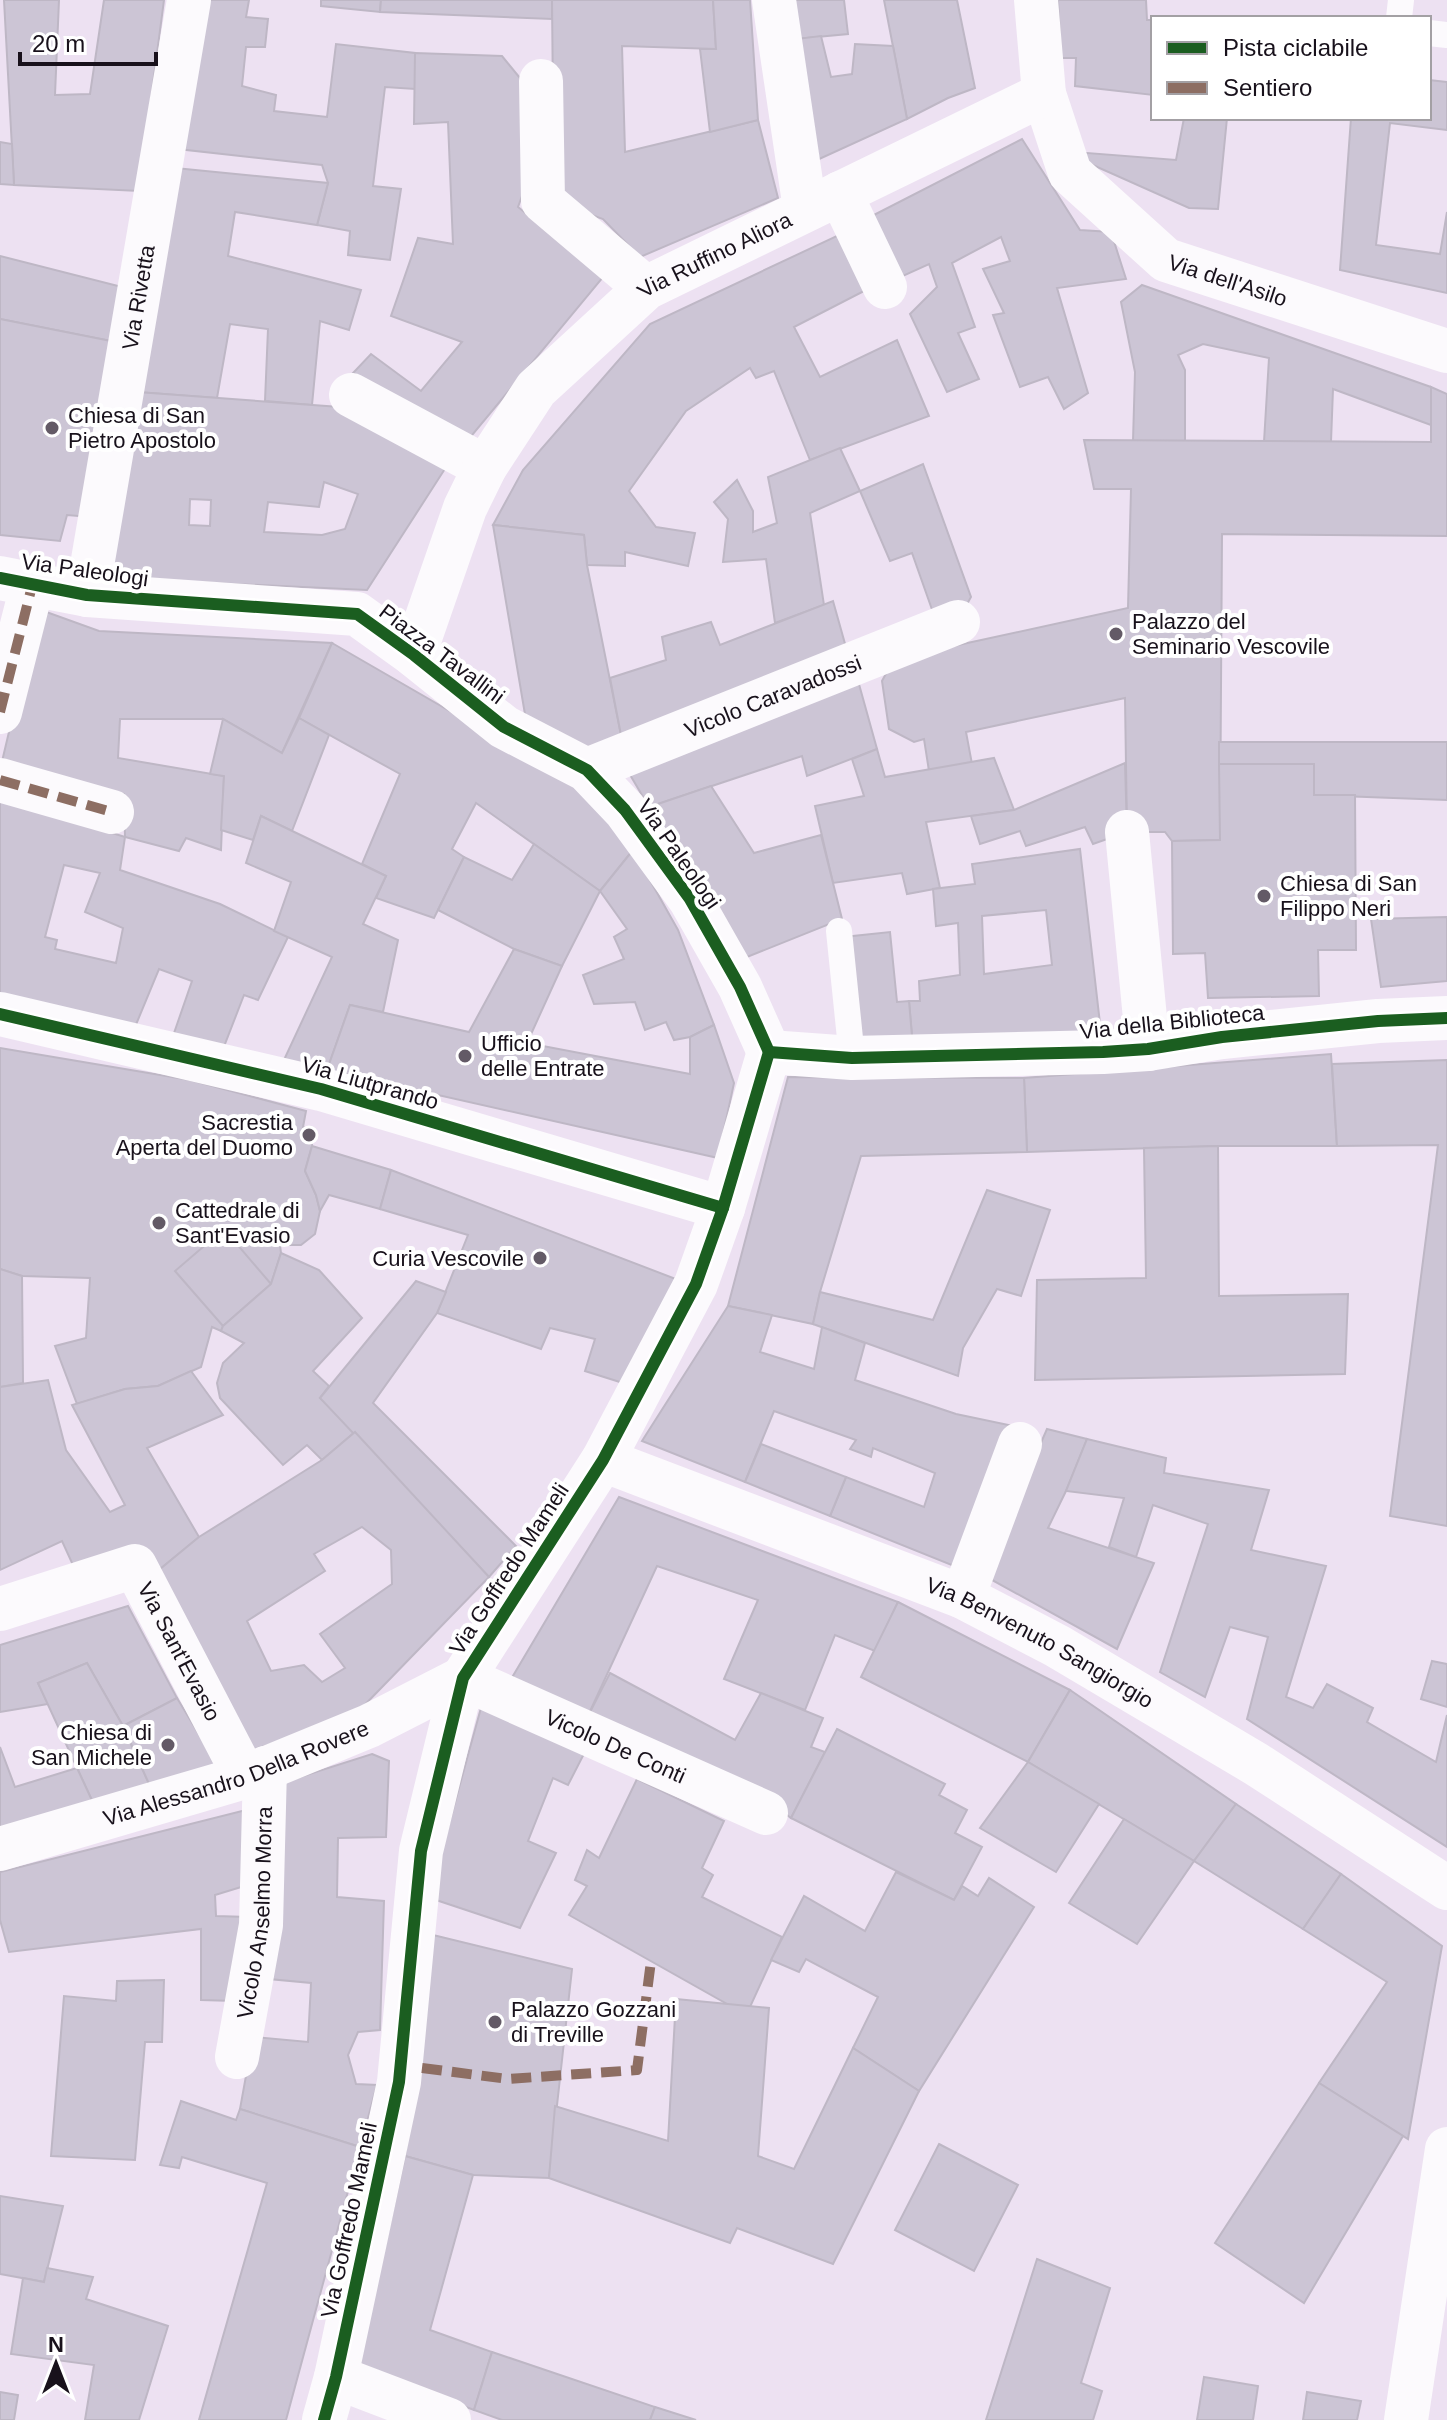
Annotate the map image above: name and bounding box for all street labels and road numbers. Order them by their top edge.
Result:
street label: Via Ruffino Aliora [632,206,796,302]
street label: Via Rivetta [117,242,159,352]
street label: Via dell'Asilo [1165,249,1290,311]
street label: Via Paleologi [20,549,150,591]
street label: Piazza Tavallini [375,599,509,709]
street label: Vicolo Caravadossi [681,649,865,742]
street label: Via Paleologi [632,794,726,914]
street label: Via della Biblioteca [1078,1000,1266,1044]
street label: Via Liutprando [299,1051,441,1115]
street label: Via Goffredo Mameli [444,1478,574,1660]
street label: Via Benvenuto Sangiorgio [923,1572,1158,1713]
street label: Via Sant'Evasio [133,1578,226,1725]
street label: Vicolo De Conti [541,1704,690,1788]
street label: Via Alessandro Della Rovere [100,1715,372,1831]
street label: Vicolo Anselmo Morra [232,1805,277,2021]
street label: Via Goffredo Mameli [316,2120,382,2320]

